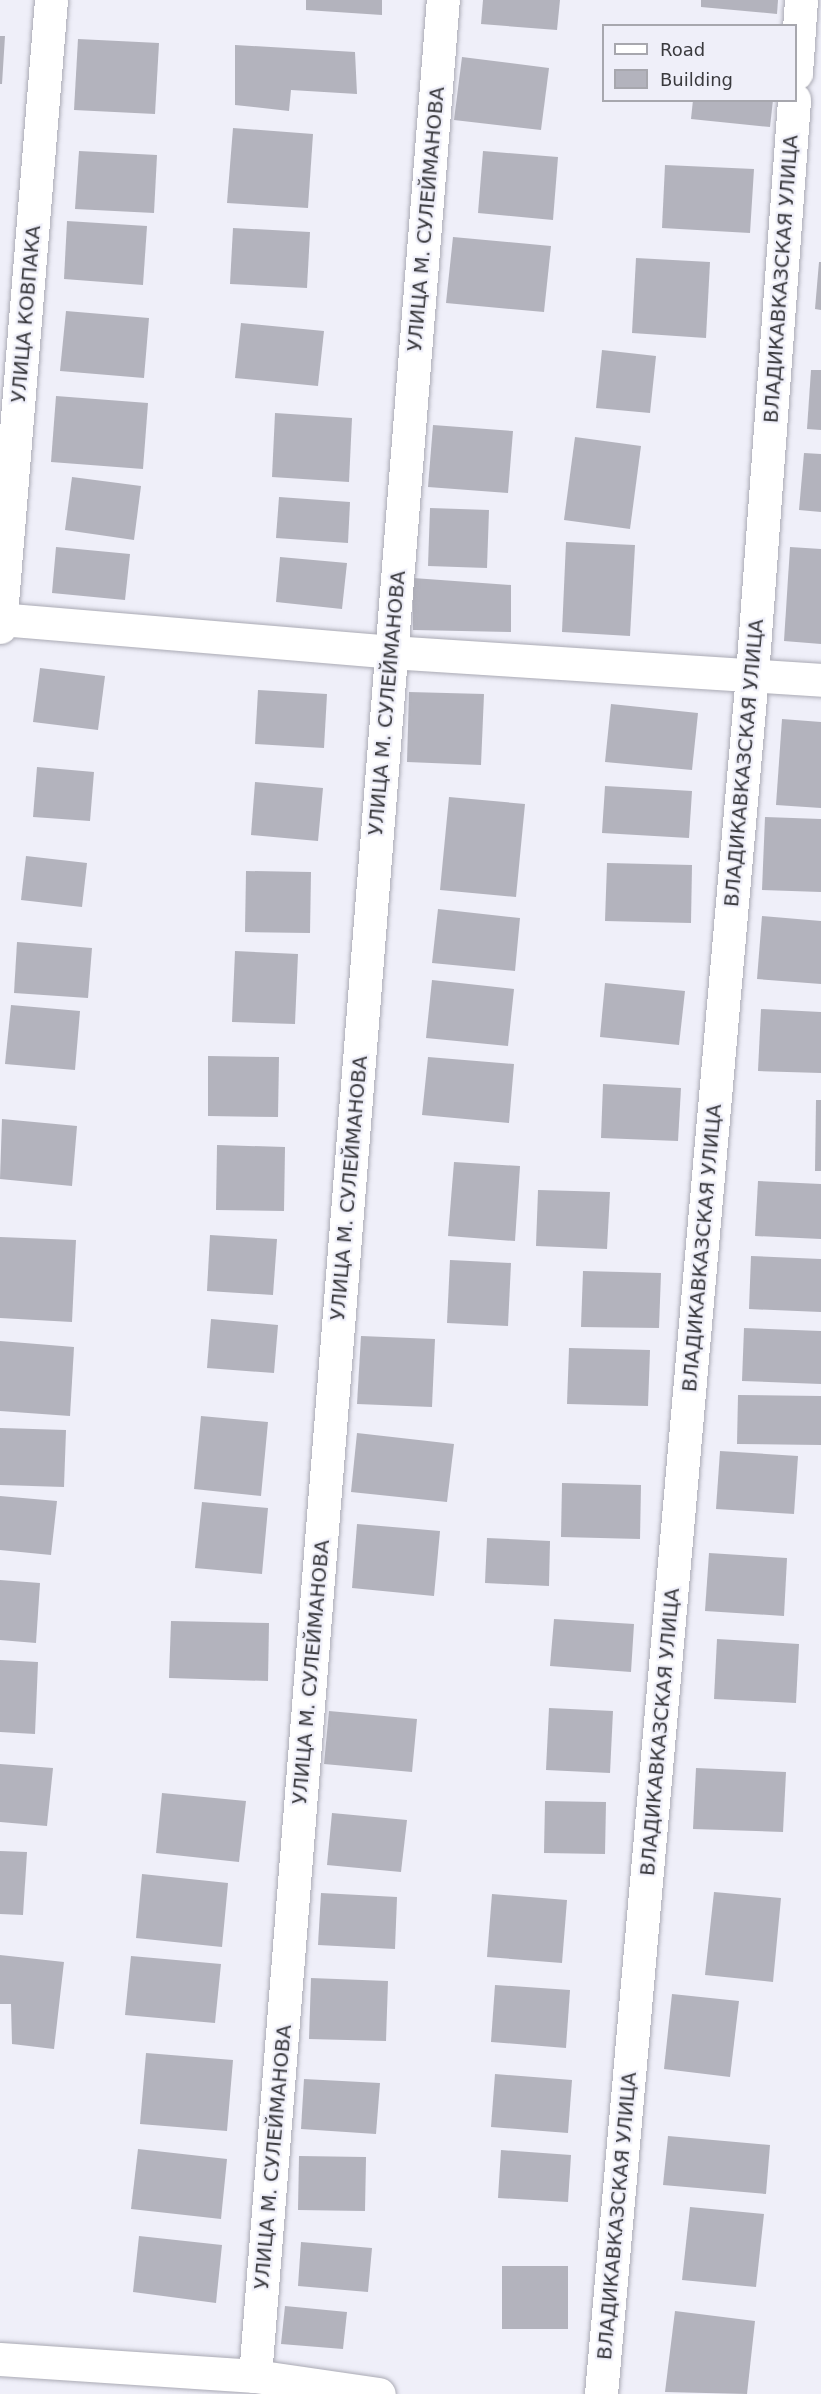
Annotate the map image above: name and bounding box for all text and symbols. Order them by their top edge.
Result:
legend [602,24,797,102]
text: Road [660,39,705,60]
text: Building [660,69,733,90]
street label: УЛИЦА М. СУЛЕЙМАНОВА [402,86,450,352]
street label: ВЛАДИКАВКАЗСКАЯ УЛИЦА [759,134,803,424]
street label: УЛИЦА КОВПАКА [6,224,46,404]
street label: УЛИЦА М. СУЛЕЙМАНОВА [363,570,411,836]
street label: ВЛАДИКАВКАЗСКАЯ УЛИЦА [719,618,769,908]
street label: УЛИЦА М. СУЛЕЙМАНОВА [325,1055,373,1321]
street label: ВЛАДИКАВКАЗСКАЯ УЛИЦА [677,1103,727,1393]
street label: УЛИЦА М. СУЛЕЙМАНОВА [287,1539,335,1805]
street label: ВЛАДИКАВКАЗСКАЯ УЛИЦА [635,1587,685,1877]
street label: УЛИЦА М. СУЛЕЙМАНОВА [249,2024,297,2290]
street label: ВЛАДИКАВКАЗСКАЯ УЛИЦА [592,2071,642,2361]

